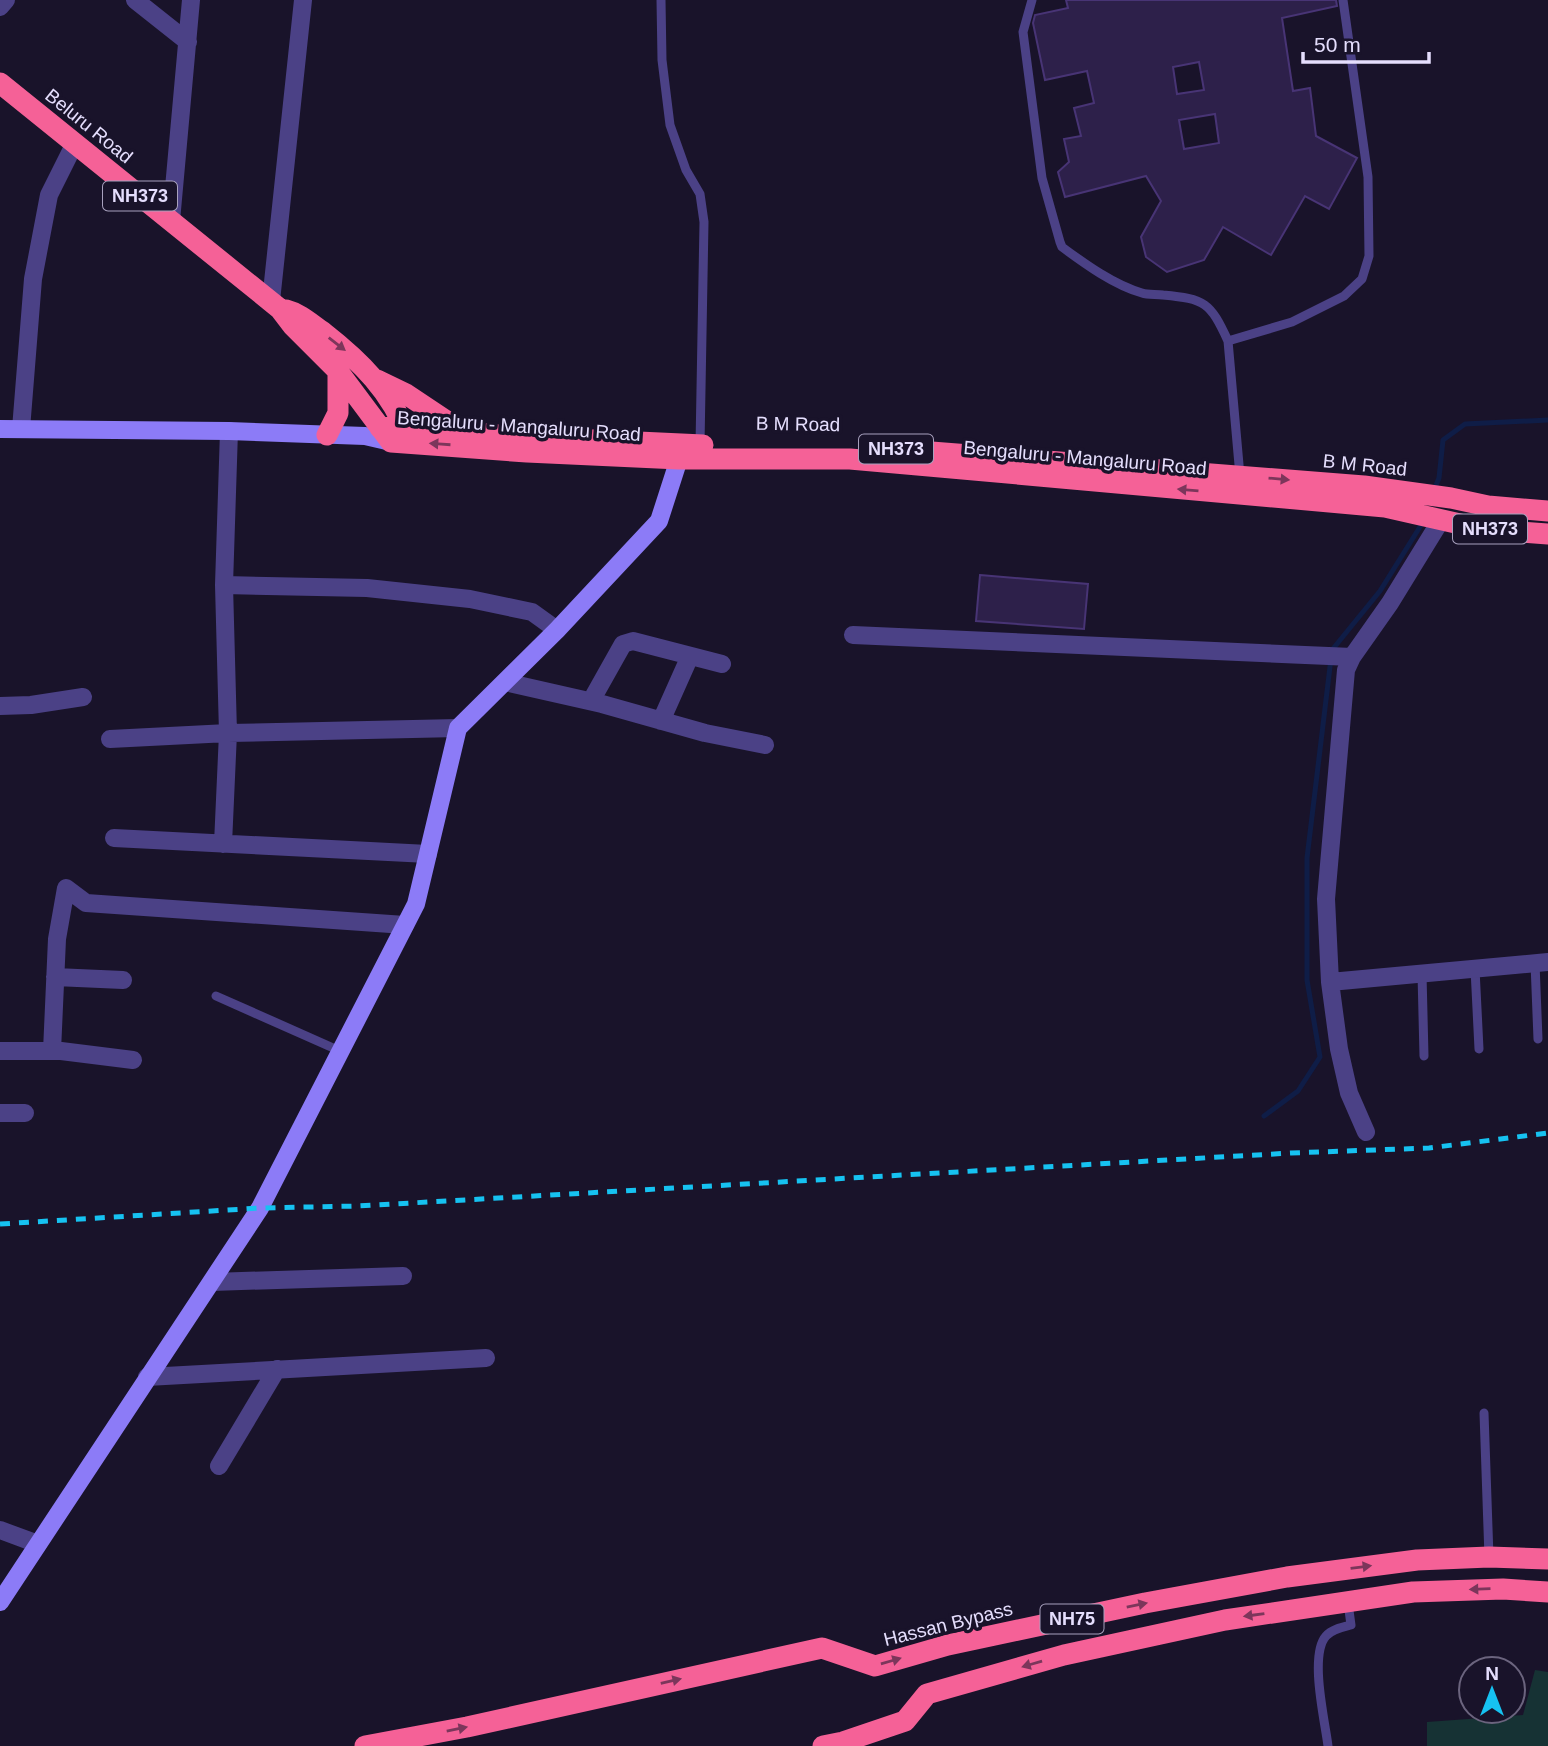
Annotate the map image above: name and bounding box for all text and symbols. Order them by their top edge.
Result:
scale bar [1303,21,1429,65]
text: 50 m [1314,33,1361,56]
street label: Beluru Road [41,85,137,167]
road number: NH373 [103,182,177,210]
one-way arrow [328,336,346,351]
street label: Bengaluru - Mangaluru Road [397,407,641,445]
street label: B M Road [756,413,840,435]
road number: NH373 [859,434,933,463]
street label: Bengaluru - Mangaluru Road [963,437,1207,479]
one-way arrow [428,439,450,450]
street label: B M Road [1322,450,1408,480]
one-way arrow [1269,474,1291,485]
one-way arrow [1177,484,1199,495]
road number: NH373 [1453,514,1527,544]
one-way arrow [1350,1562,1372,1573]
one-way arrow [1469,1584,1491,1595]
street label: Hassan Bypass [881,1598,1015,1650]
one-way arrow [1126,1599,1148,1610]
road number: NH75 [1040,1604,1104,1634]
one-way arrow [1243,1610,1265,1621]
one-way arrow [880,1655,902,1666]
north arrow [1457,1655,1527,1725]
one-way arrow [1021,1659,1043,1670]
text: N [1485,1663,1499,1684]
one-way arrow [660,1675,682,1686]
one-way arrow [446,1723,468,1734]

